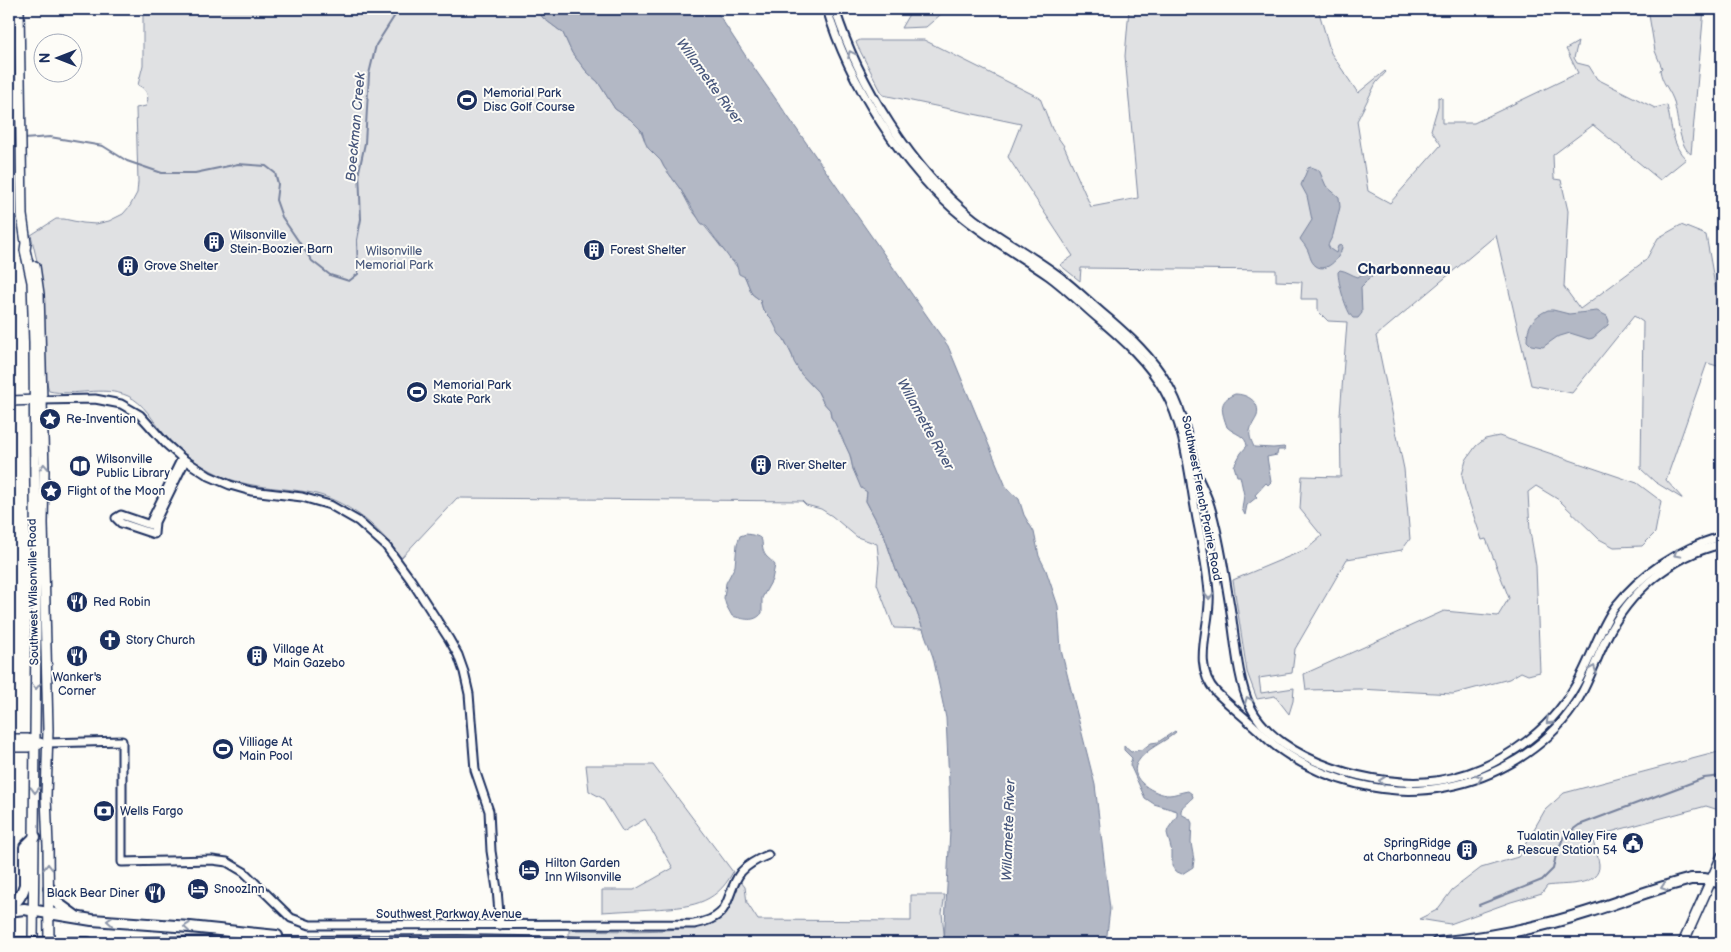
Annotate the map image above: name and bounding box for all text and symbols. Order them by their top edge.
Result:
north arrow [32,32,82,82]
water label: Willamette River [673,35,747,128]
one-way arrow [848,50,858,59]
text: N [37,53,54,63]
water label: Boeckman Creek [342,71,369,182]
place label: Memorial Park Disc Golf Course [483,86,575,115]
sports icon: Memorial Park Disc Golf Course [455,88,479,112]
place label: Wilsonville Stein-Boozier Barn [230,228,333,257]
building icon: Wilsonville Stein-Boozier Barn [202,230,226,254]
building icon: Forest Shelter [582,238,606,262]
place label: Forest Shelter [610,243,687,258]
park label: Wilsonville Memorial Park [355,244,433,273]
building icon: Grove Shelter [116,254,140,278]
place label: Grove Shelter [144,259,219,274]
district label: Charbonneau [1357,260,1451,279]
water label: Willamette River [893,376,958,474]
place label: Memorial Park Skate Park [433,378,511,407]
sports icon: Memorial Park Skate Park [405,380,429,404]
place icon: Re-Invention [38,407,62,431]
place label: Re-Invention [66,412,136,427]
street label: Southwest French Prairie Road [1178,414,1225,582]
place label: Wilsonville Public Library [96,452,170,481]
building icon: River Shelter [749,453,773,477]
library icon: Wilsonville Public Library [68,454,92,478]
place label: River Shelter [777,458,847,473]
one-way arrow [38,462,49,470]
place icon: Flight of the Moon [39,479,63,503]
place label: Flight of the Moon [67,484,166,499]
street label: Southwest Wilsonville Road [25,518,42,666]
one-way arrow [1673,547,1682,557]
restaurant icon: Red Robin [65,590,89,614]
one-way arrow [1203,593,1214,601]
place label: Red Robin [93,595,151,610]
church icon: Story Church [98,628,122,652]
place label: Story Church [126,633,195,648]
place label: Village At Main Gazebo [273,642,345,671]
restaurant icon: Wanker's Corner [65,644,89,668]
building icon: Village At Main Gazebo [245,644,269,668]
one-way arrow [1587,665,1597,674]
place label: Wanker's Corner [52,670,102,699]
one-way arrow [31,682,41,690]
one-way arrow [1244,696,1255,705]
one-way arrow [1546,715,1555,724]
place label: Villiage At Main Pool [239,735,293,764]
sports icon: Villiage At Main Pool [211,737,235,761]
one-way arrow [1474,774,1483,784]
one-way arrow [1378,776,1386,786]
water label: Willamette River [998,778,1019,881]
one-way arrow [30,786,40,794]
bank icon: Wells Fargo [92,799,116,823]
place label: Wells Fargo [120,804,184,819]
place label: Tualatin Valley Fire & Rescue Station 54 [1506,829,1618,858]
public building icon: Tualatin Valley Fire & Rescue Station 54 [1621,831,1645,855]
place label: SpringRidge at Charbonneau [1363,836,1451,865]
building icon: SpringRidge at Charbonneau [1455,838,1479,862]
place label: Hilton Garden Inn Wilsonville [545,856,621,885]
hotel icon: Hilton Garden Inn Wilsonville [517,858,541,882]
one-way arrow [43,863,53,870]
hotel icon: SnoozInn [186,877,210,901]
restaurant icon: Black Bear Diner [143,881,167,905]
place label: SnoozInn [214,882,265,897]
one-way arrow [1660,882,1668,892]
place label: Black Bear Diner [46,886,140,901]
street label: Southwest Parkway Avenue [376,907,522,922]
one-way arrow [106,916,114,927]
one-way arrow [183,921,191,932]

